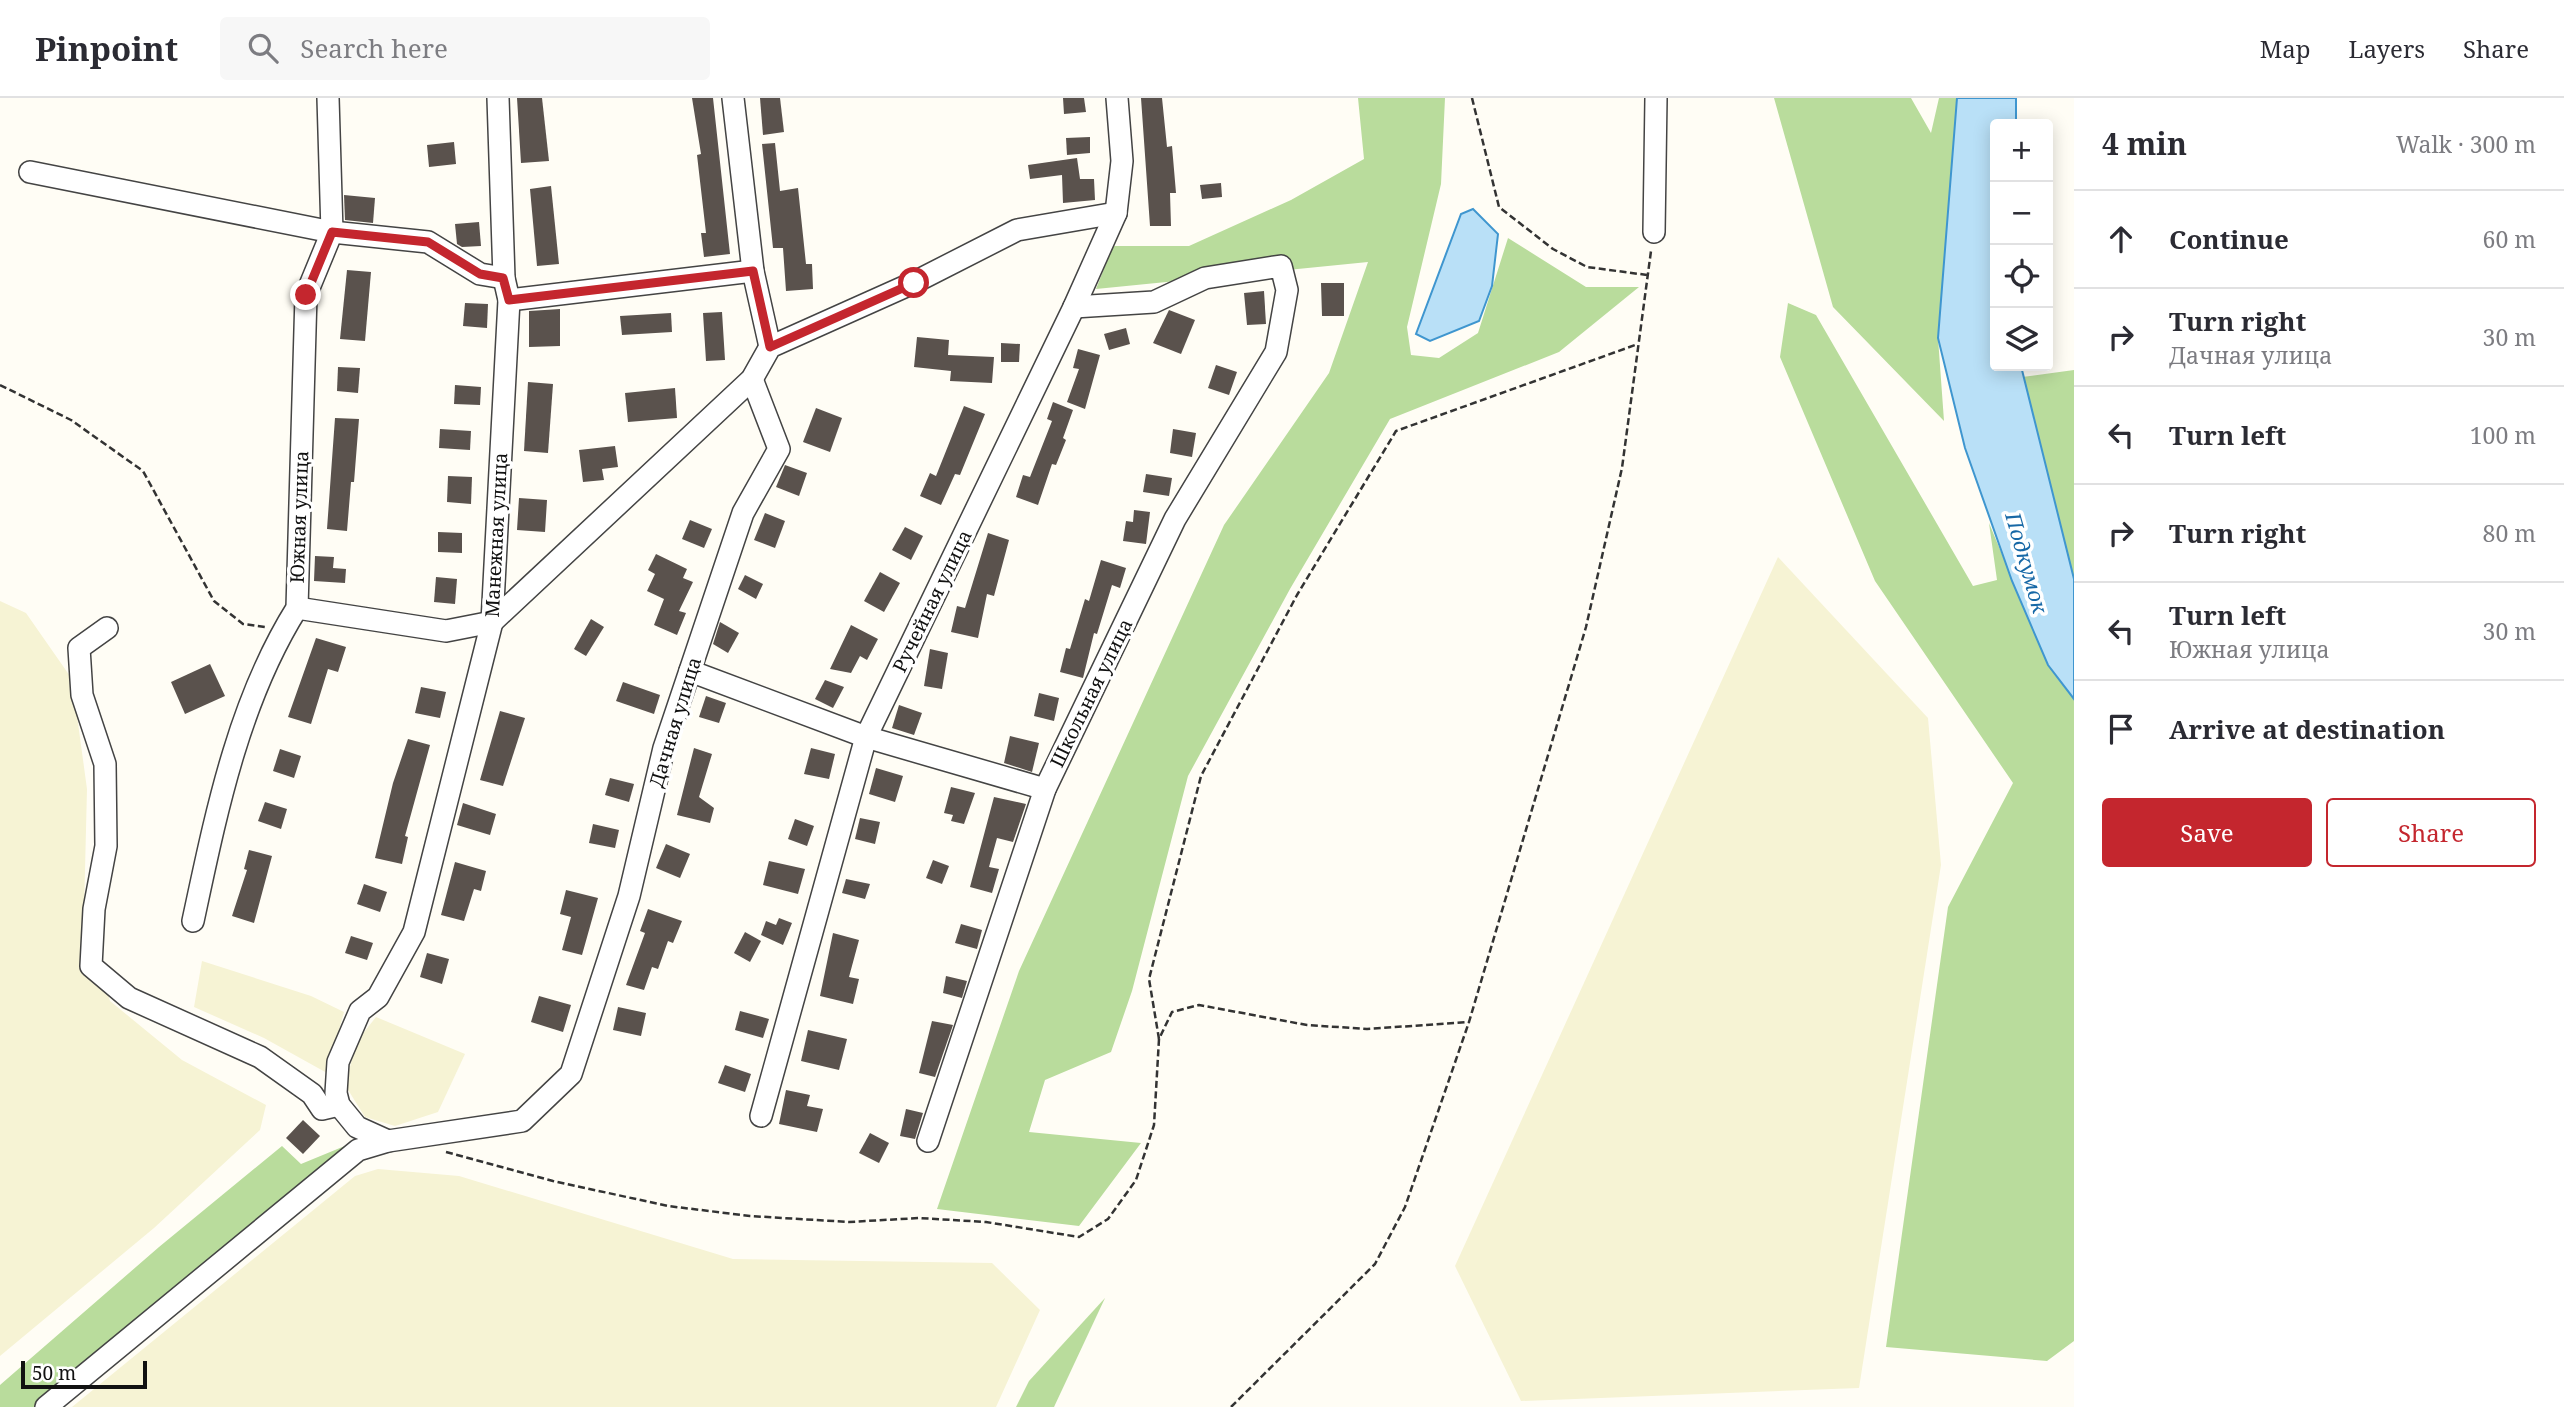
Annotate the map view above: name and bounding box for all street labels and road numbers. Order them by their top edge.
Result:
street label: Южная улица [284,450,314,584]
street label: Манежная улица [479,452,513,618]
street label: Ручейная улица [886,525,978,677]
street label: Школьная улица [1044,614,1138,772]
street label: Дачная улица [643,654,707,790]

